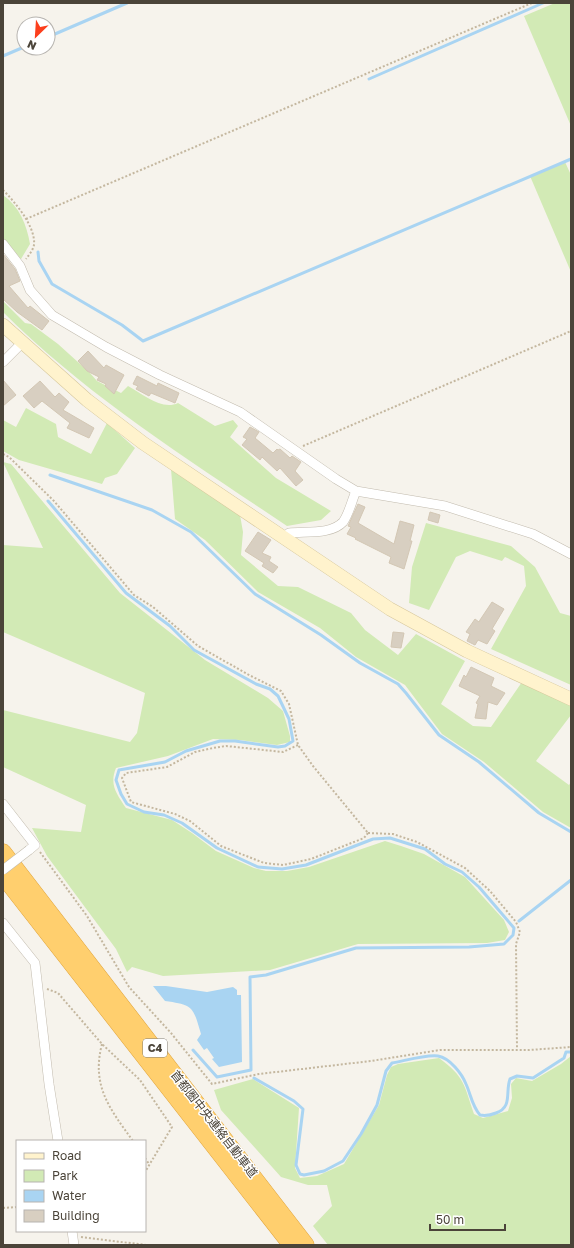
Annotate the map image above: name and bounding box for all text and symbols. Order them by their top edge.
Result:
north arrow [16,16,56,56]
text: N [25,38,38,53]
road number: C4 [143,1039,167,1057]
street label: 首都圏中央連絡自動車道 [168,1067,261,1180]
legend [16,1140,146,1232]
text: Road [52,1148,81,1163]
text: Park [52,1168,78,1183]
text: Water [52,1188,86,1203]
scale bar [430,1206,505,1232]
text: Building [52,1208,100,1223]
text: 50 m [436,1212,464,1227]

